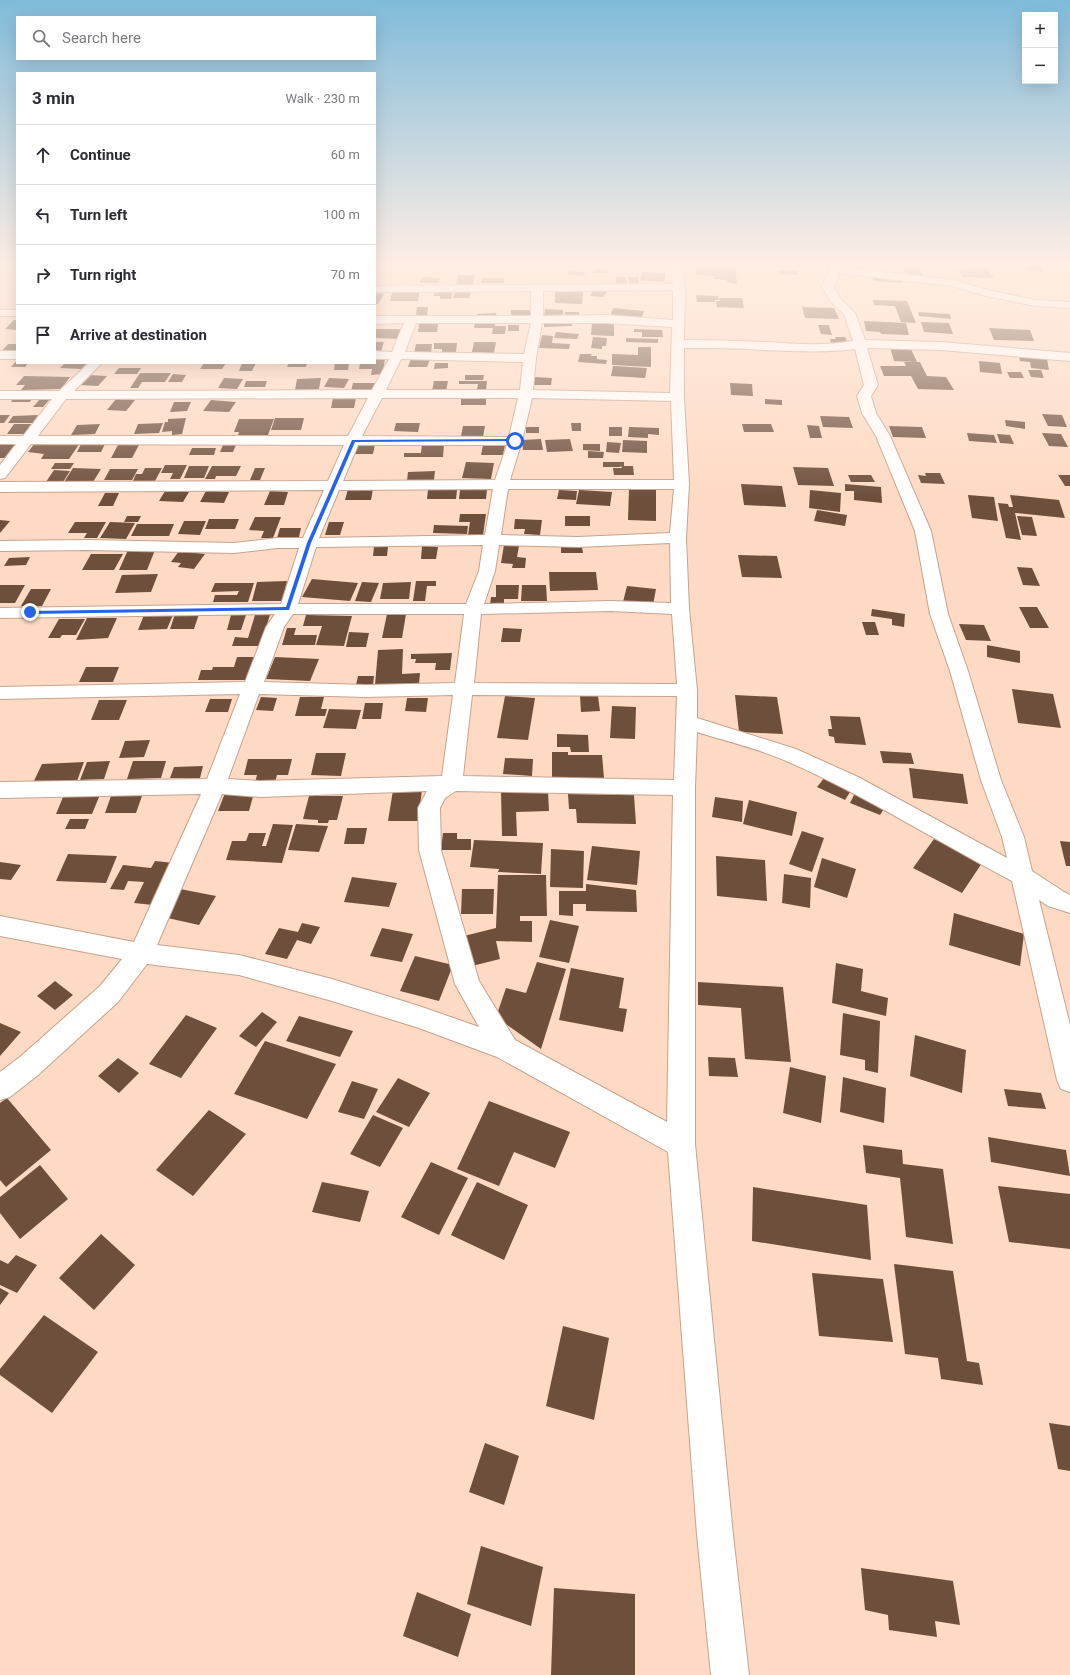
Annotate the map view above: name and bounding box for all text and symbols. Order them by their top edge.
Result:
map controls [1022,12,1058,84]
button: + [1022,12,1058,48]
search box [16,16,376,60]
icon: search [30,27,52,49]
text: Search here [62,29,141,47]
button: − [1022,48,1058,84]
text: 3 min [32,88,75,108]
text: Walk · 230 m [285,91,360,106]
icon: ahead [32,144,54,166]
text: Continue [70,146,131,164]
text: 60 m [331,147,360,162]
icon: left [32,204,54,226]
text: Turn left [70,206,127,224]
text: 100 m [323,207,360,222]
icon: right [32,264,54,286]
text: Turn right [70,266,136,284]
text: 70 m [331,267,360,282]
icon: arrive [32,324,54,346]
text: Arrive at destination [70,326,207,344]
route start [506,432,524,450]
route end [21,603,39,621]

